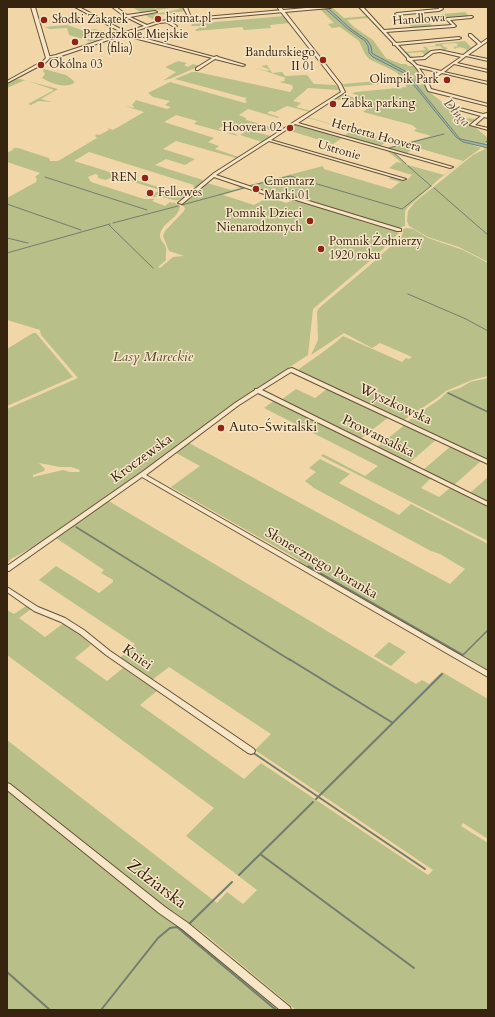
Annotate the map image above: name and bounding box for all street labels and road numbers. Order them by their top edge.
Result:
street label: Handlowa [392,11,446,29]
street label: Herberta Hoovera [330,116,422,156]
street label: Ustronie [316,138,362,164]
street label: Wyszkowska [356,381,434,429]
street label: Prowansalska [339,412,417,462]
street label: Kroczewska [108,431,176,487]
street label: Słonecznego Poranka [262,525,380,603]
street label: Kniei [119,642,155,674]
street label: Zdziarska [122,856,190,914]

